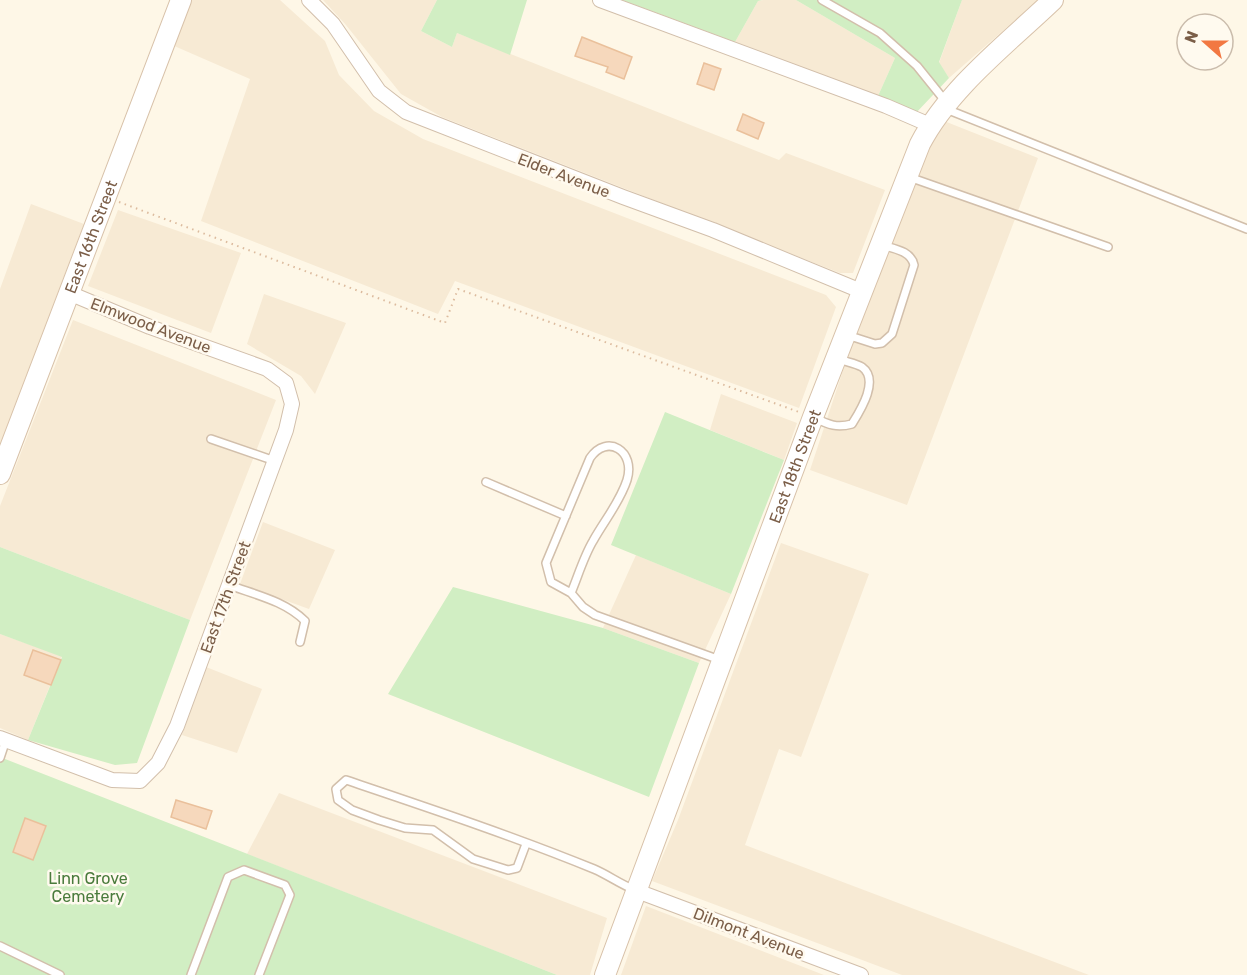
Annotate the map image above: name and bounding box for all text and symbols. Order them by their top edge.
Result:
north arrow [1175,12,1235,72]
text: N [1181,28,1202,46]
street label: Elder Avenue [515,149,613,202]
street label: East 16th Street [61,178,121,296]
street label: Elmwood Avenue [88,294,214,357]
street label: East 18th Street [765,407,825,526]
street label: East 17th Street [196,538,255,656]
park label: Linn Grove Cemetery [48,869,128,906]
street label: Dilmont Avenue [691,904,807,963]

